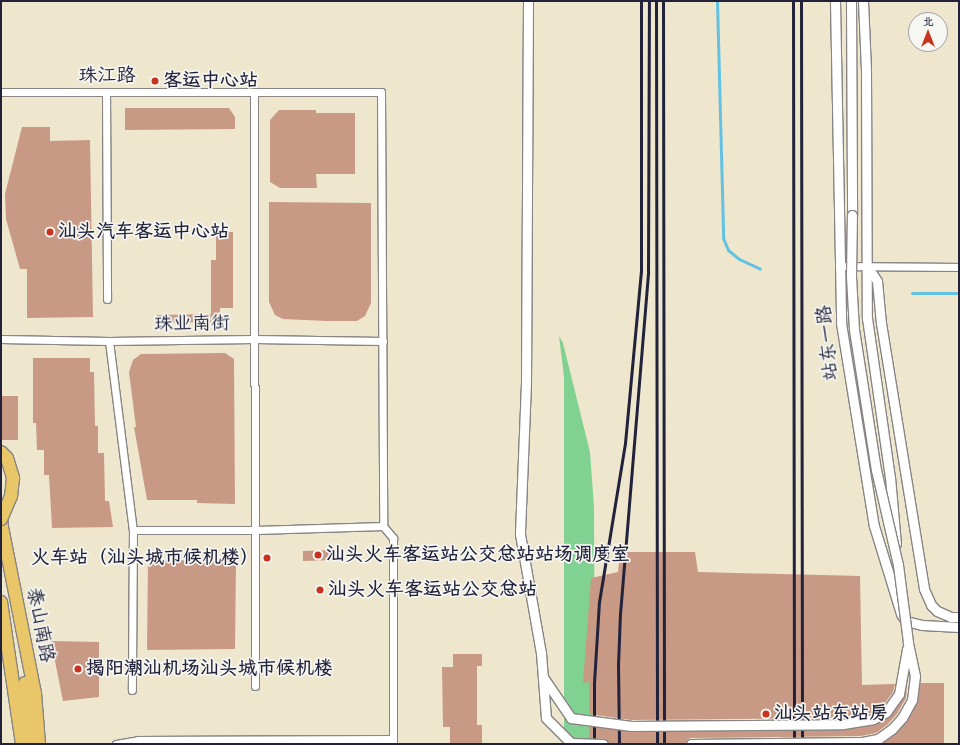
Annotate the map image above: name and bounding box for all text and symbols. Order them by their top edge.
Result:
north arrow [908,12,948,52]
text: 北 [923,14,934,28]
street label: 珠江路 [79,65,135,87]
place label: 客运中心站 [163,70,258,92]
marker: 客运中心站 [150,76,160,86]
place label: 汕头汽车客运中心站 [58,221,229,243]
marker: 汕头汽车客运中心站 [45,227,55,237]
street label: 站东一路 [813,304,843,382]
street label: 珠业南街 [154,312,230,336]
place label: 汕头火车客运站公交总站站场调度室 [326,544,630,566]
place label: 火车站（汕头城市候机楼） [31,547,259,569]
marker: 汕头火车客运站公交总站站场调度室 [313,550,323,560]
marker: 火车站（汕头城市候机楼） [262,553,272,563]
place label: 汕头火车客运站公交总站 [328,579,537,601]
marker: 汕头火车客运站公交总站 [315,585,325,595]
street label: 泰山南路 [22,586,58,664]
place label: 揭阳潮汕机场汕头城市候机楼 [86,658,333,680]
marker: 揭阳潮汕机场汕头城市候机楼 [73,664,83,674]
place label: 汕头站东站房 [774,703,888,725]
marker: 汕头站东站房 [761,709,771,719]

